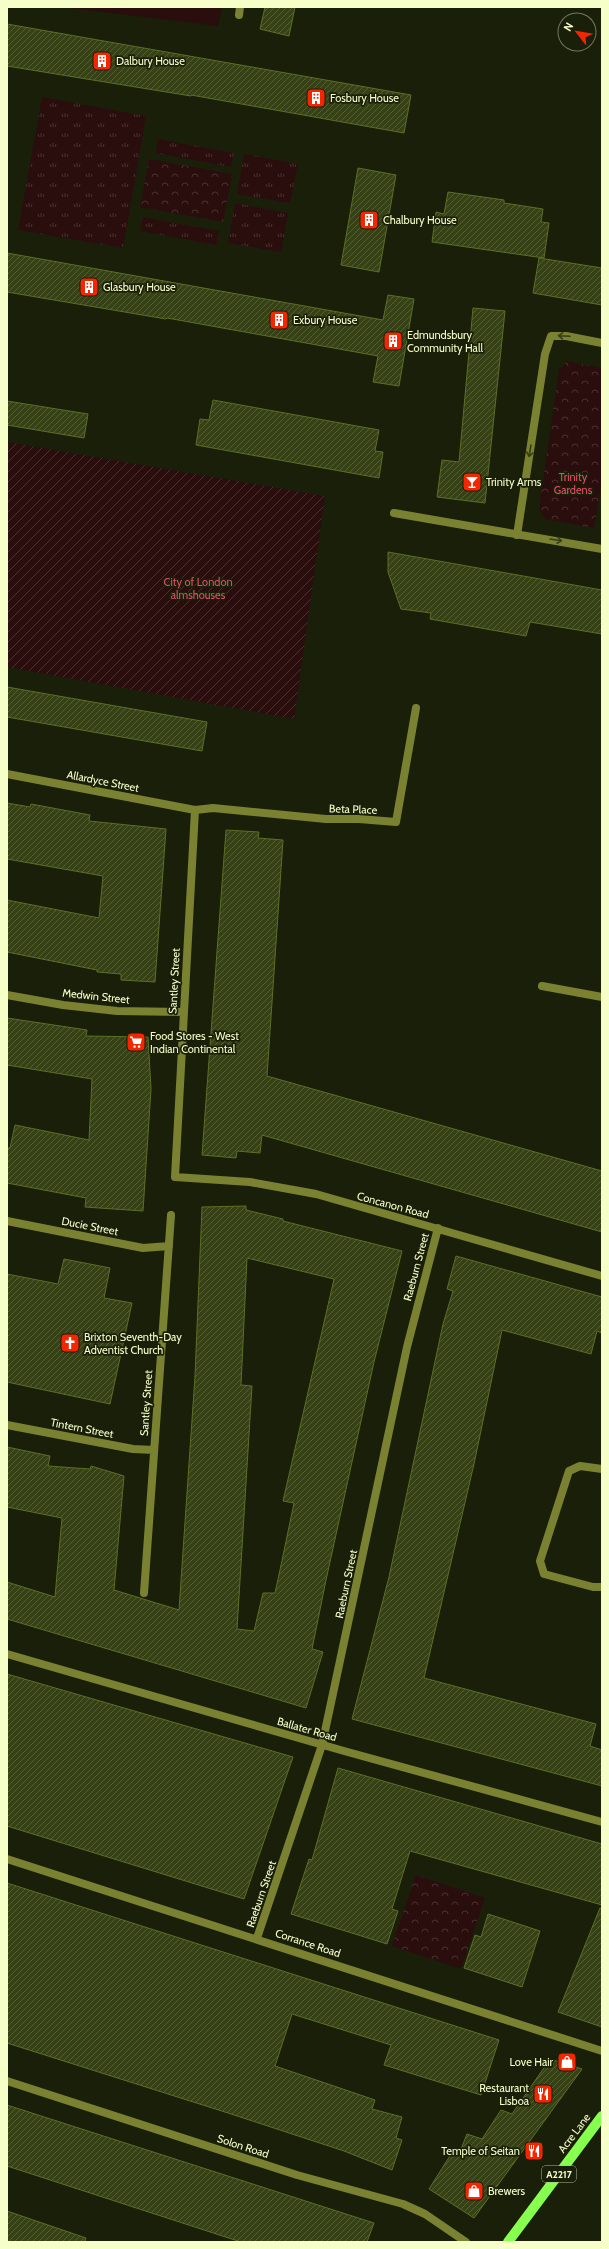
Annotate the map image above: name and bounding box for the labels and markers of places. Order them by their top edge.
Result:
building icon: Dalbury House [91,50,113,72]
place label: Dalbury House [116,54,185,68]
building icon: Fosbury House [305,87,327,109]
place label: Fosbury House [330,91,399,105]
building icon: Chalbury House [358,209,380,231]
place label: Chalbury House [383,213,457,227]
building icon: Glasbury House [78,276,100,298]
place label: Glasbury House [103,280,176,294]
building icon: Exbury House [268,309,290,331]
place label: Exbury House [293,313,358,327]
place label: Edmundsbury Community Hall [407,328,483,355]
building icon: Edmundsbury Community Hall [382,330,404,352]
bar icon: Trinity Arms [461,471,483,493]
place label: Trinity Arms [486,475,542,489]
place label: Food Stores - West Indian Continental [150,1029,239,1056]
supermarket icon: Food Stores - West Indian Continental [125,1031,147,1053]
place label: Brixton Seventh-Day Adventist Church [84,1330,182,1357]
church icon: Brixton Seventh-Day Adventist Church [59,1332,81,1354]
shop icon: Love Hair [556,2051,578,2073]
place label: Love Hair [509,2055,554,2069]
place label: Restaurant Lisboa [479,2081,530,2108]
restaurant icon: Restaurant Lisboa [532,2083,554,2105]
restaurant icon: Temple of Seitan [523,2140,545,2162]
place label: Temple of Seitan [441,2144,520,2158]
shop icon: Brewers [463,2180,485,2202]
place label: Brewers [488,2184,525,2198]

